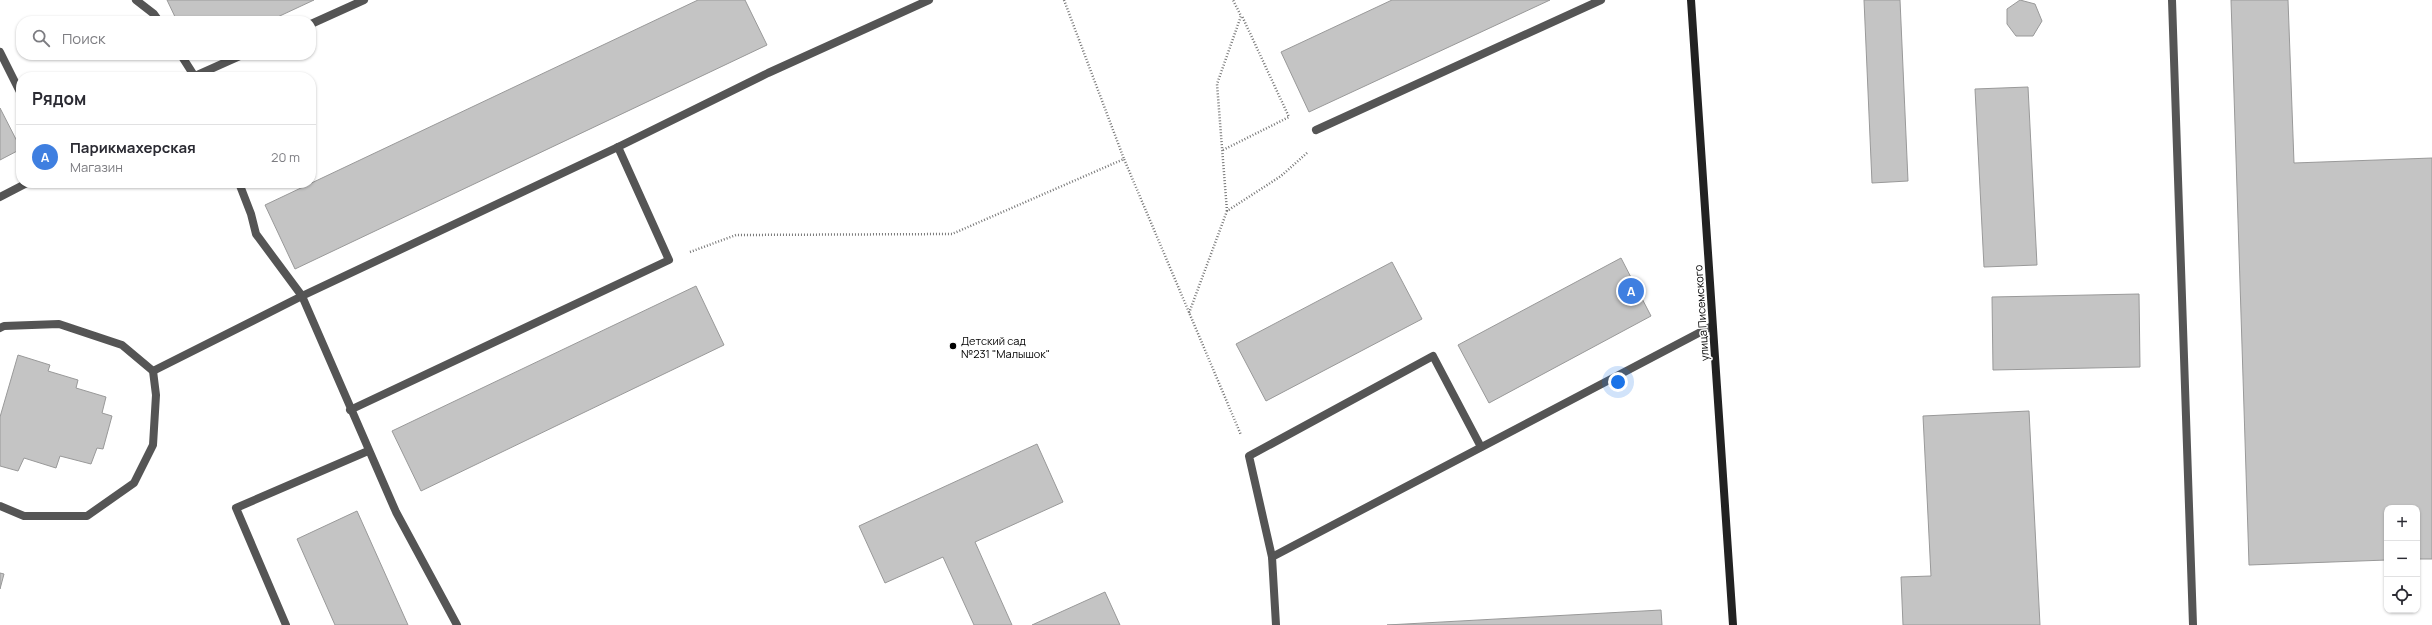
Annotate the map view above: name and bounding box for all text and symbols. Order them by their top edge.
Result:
search box [16,16,316,60]
icon: search [30,27,52,49]
text: Поиск [62,28,106,49]
text: Рядом [32,87,86,110]
text: Парикмахерская [70,137,196,158]
text: A [41,148,49,166]
text: 20 m [271,148,300,166]
text: Магазин [70,158,123,176]
street label: улица Писемского [1690,264,1712,362]
pin: A [1618,276,1644,306]
place label: Детский сад №231 "Малышок" [961,333,1050,361]
marker: Детский сад №231 "Малышок" [948,341,958,351]
your location [1608,372,1628,392]
map controls [2384,505,2420,613]
button: + [2384,505,2420,541]
button: − [2384,541,2420,577]
button: locate [2384,577,2420,613]

